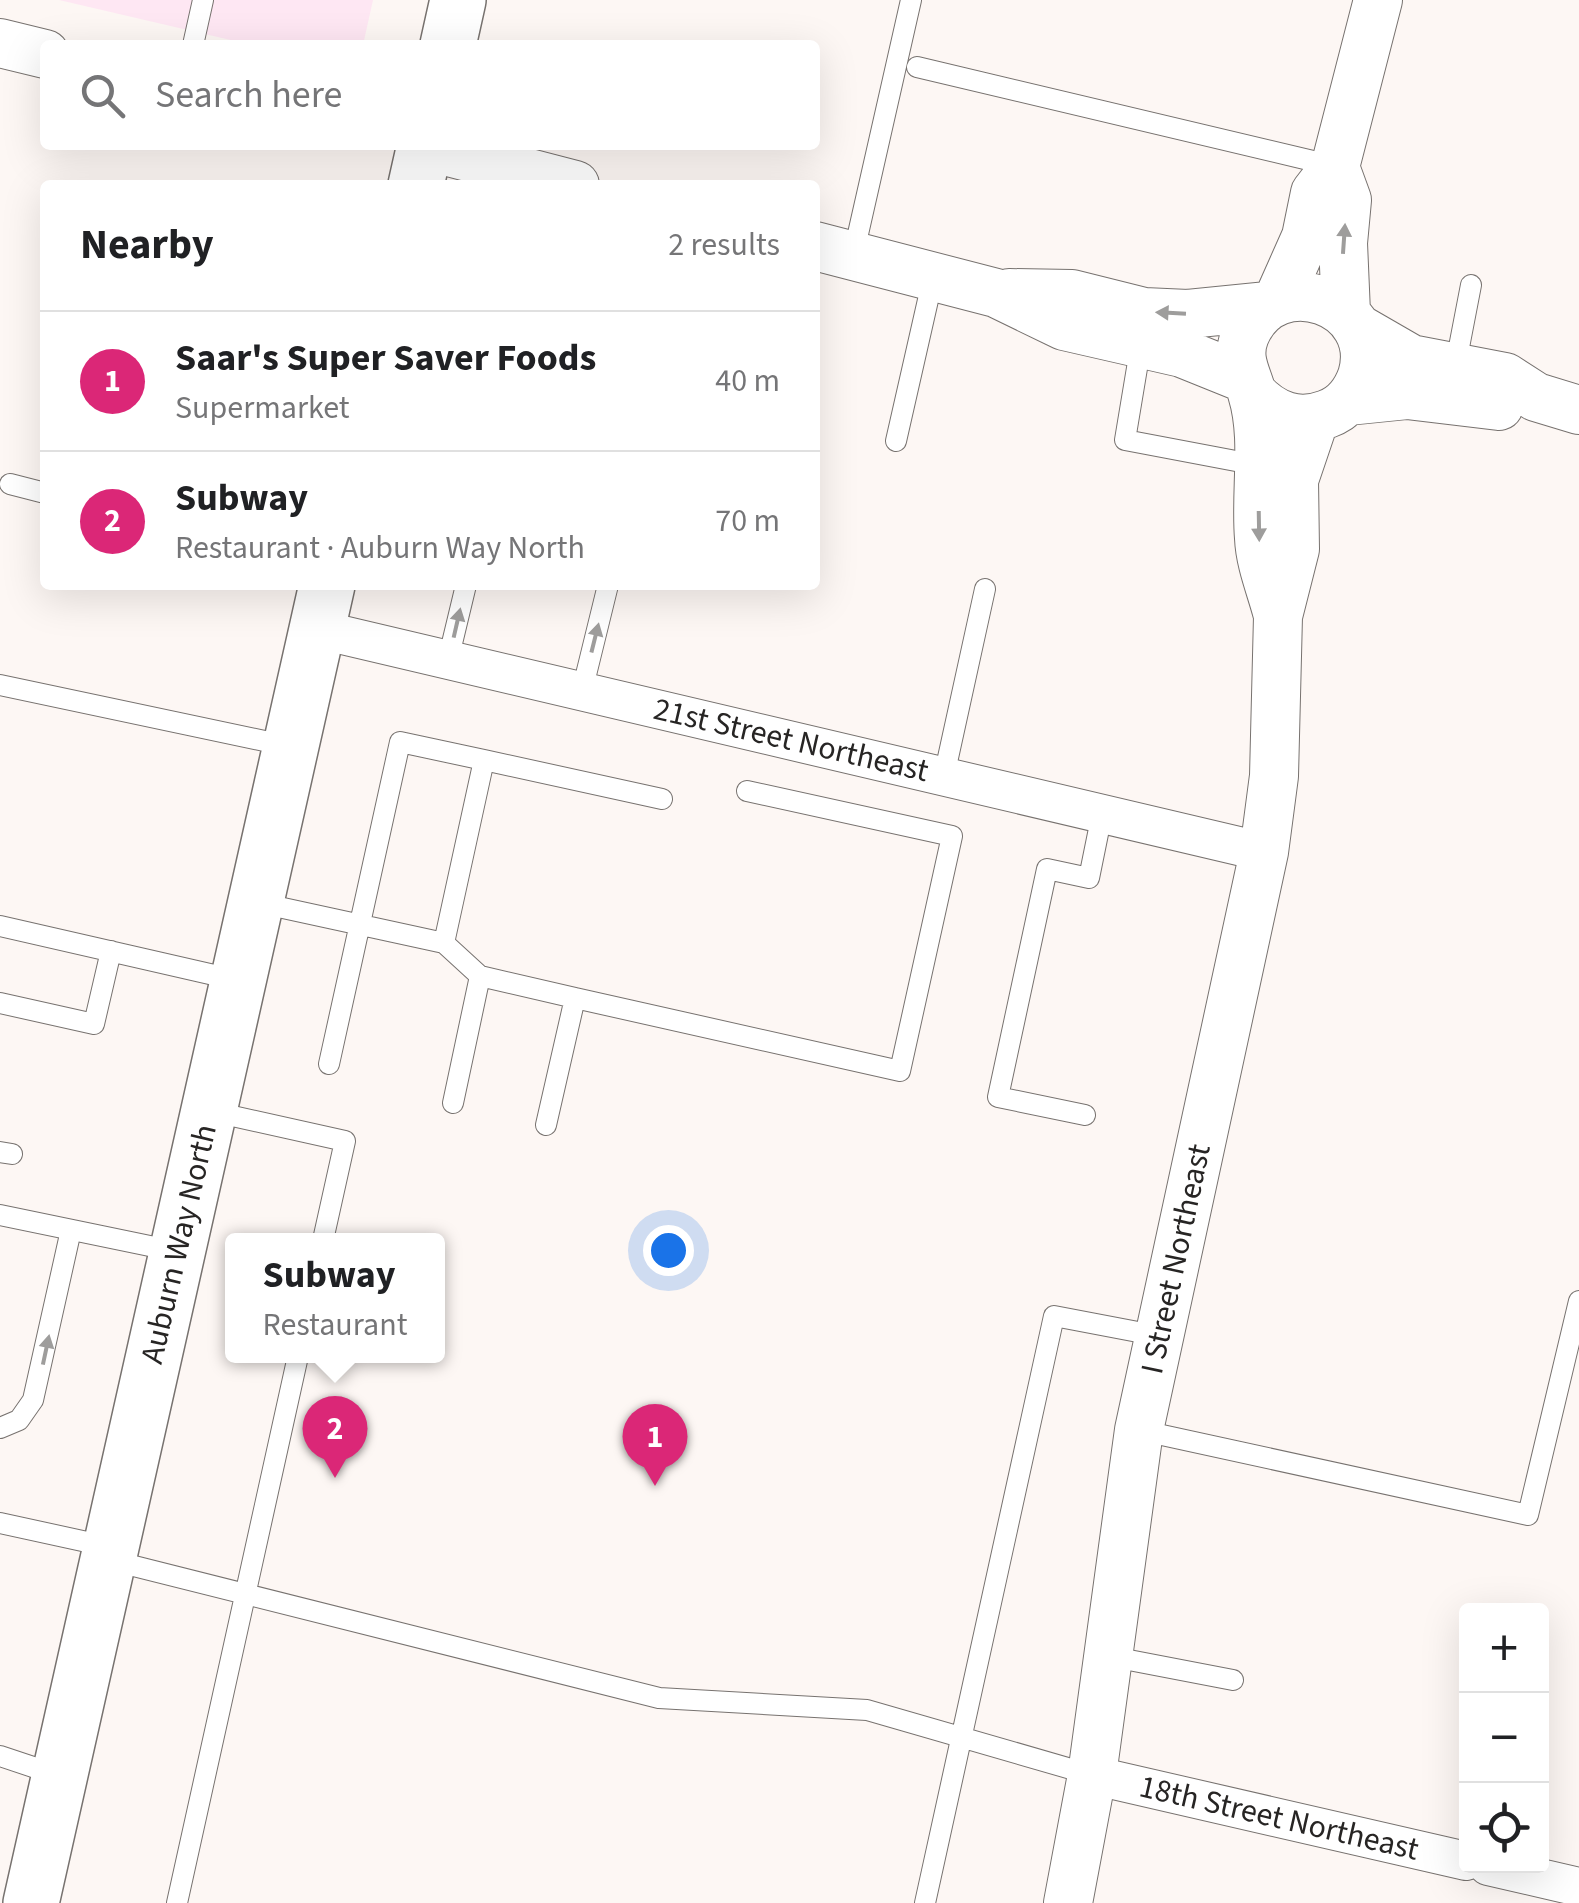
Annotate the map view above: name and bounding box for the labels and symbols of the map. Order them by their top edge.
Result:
one-way arrow [1336,222,1352,254]
one-way arrow [1154,305,1186,321]
one-way arrow [1251,510,1267,542]
one-way arrow [450,607,465,638]
one-way arrow [588,622,603,653]
street label: 21st Street Northeast [649,686,933,794]
street label: Auburn Way North [129,1120,229,1368]
street label: I Street Northeast [1129,1140,1223,1378]
your location [643,1225,694,1276]
one-way arrow [39,1334,55,1365]
pin: 2 [302,1396,368,1478]
pin: 1 [622,1404,688,1486]
street label: 18th Street Northeast [1135,1763,1423,1873]

